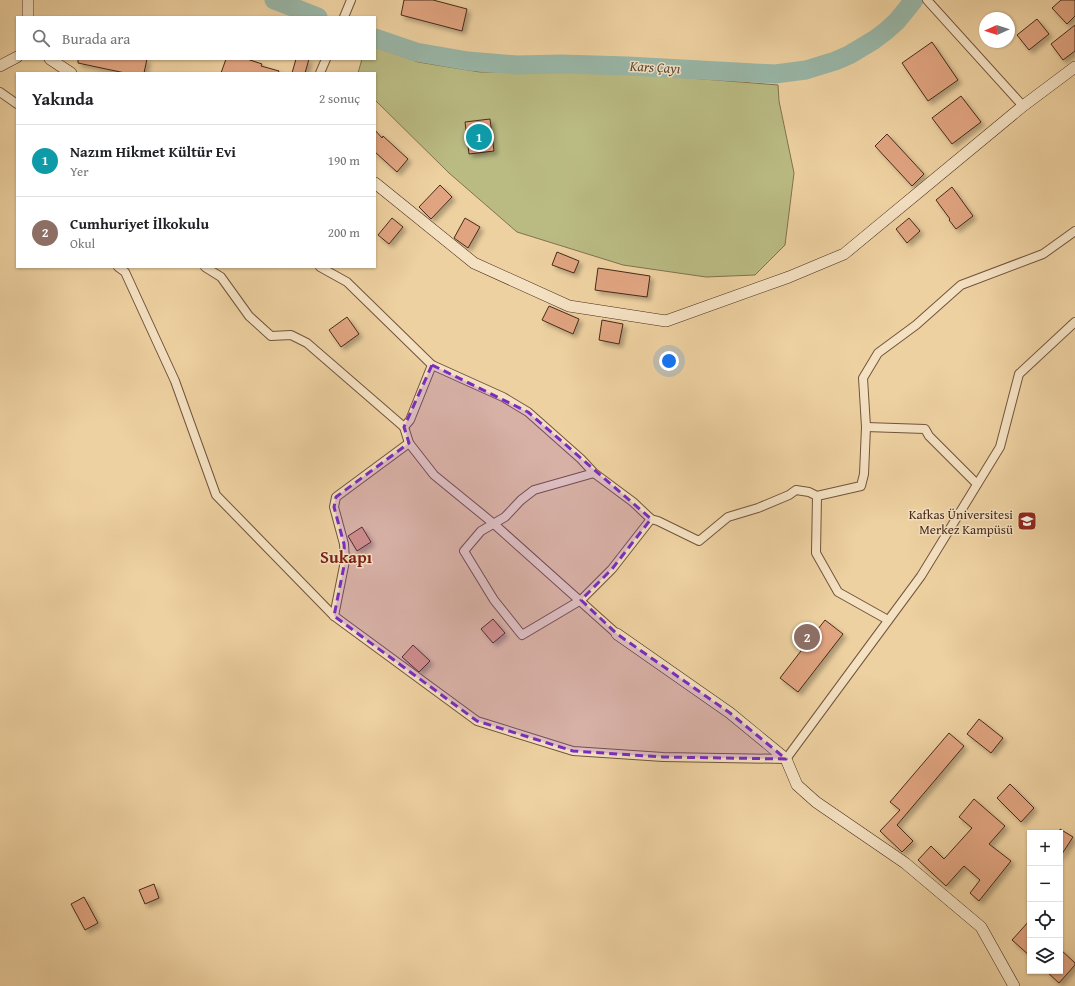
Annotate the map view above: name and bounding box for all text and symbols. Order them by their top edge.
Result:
north arrow [979,12,1015,48]
search box [16,16,376,60]
icon: search [30,27,52,49]
text: Burada ara [62,28,130,49]
water label: Kars Çayı [628,56,681,78]
text: Yakında [32,86,94,111]
text: 2 sonuç [319,89,360,108]
pin: 1 [466,122,492,152]
text: Nazım Hikmet Kültür Evi [70,141,236,162]
text: 1 [42,151,48,170]
text: 190 m [328,151,360,170]
text: Yer [70,162,89,181]
text: Cumhuriyet İlkokulu [70,213,209,234]
text: 2 [42,223,48,242]
text: 200 m [328,223,360,242]
text: Okul [70,234,95,253]
your location [659,351,679,371]
place label: Kafkas Üniversitesi Merkez Kampüsü [909,505,1013,539]
school or university icon: Kafkas Üniversitesi Merkez Kampüsü [1016,510,1038,532]
district label: Sukapı [320,544,372,569]
pin: 2 [794,622,820,652]
map controls [1027,830,1063,974]
button: + [1027,830,1063,866]
button: − [1027,866,1063,902]
button: locate [1027,902,1063,938]
button: layers [1027,938,1063,974]

